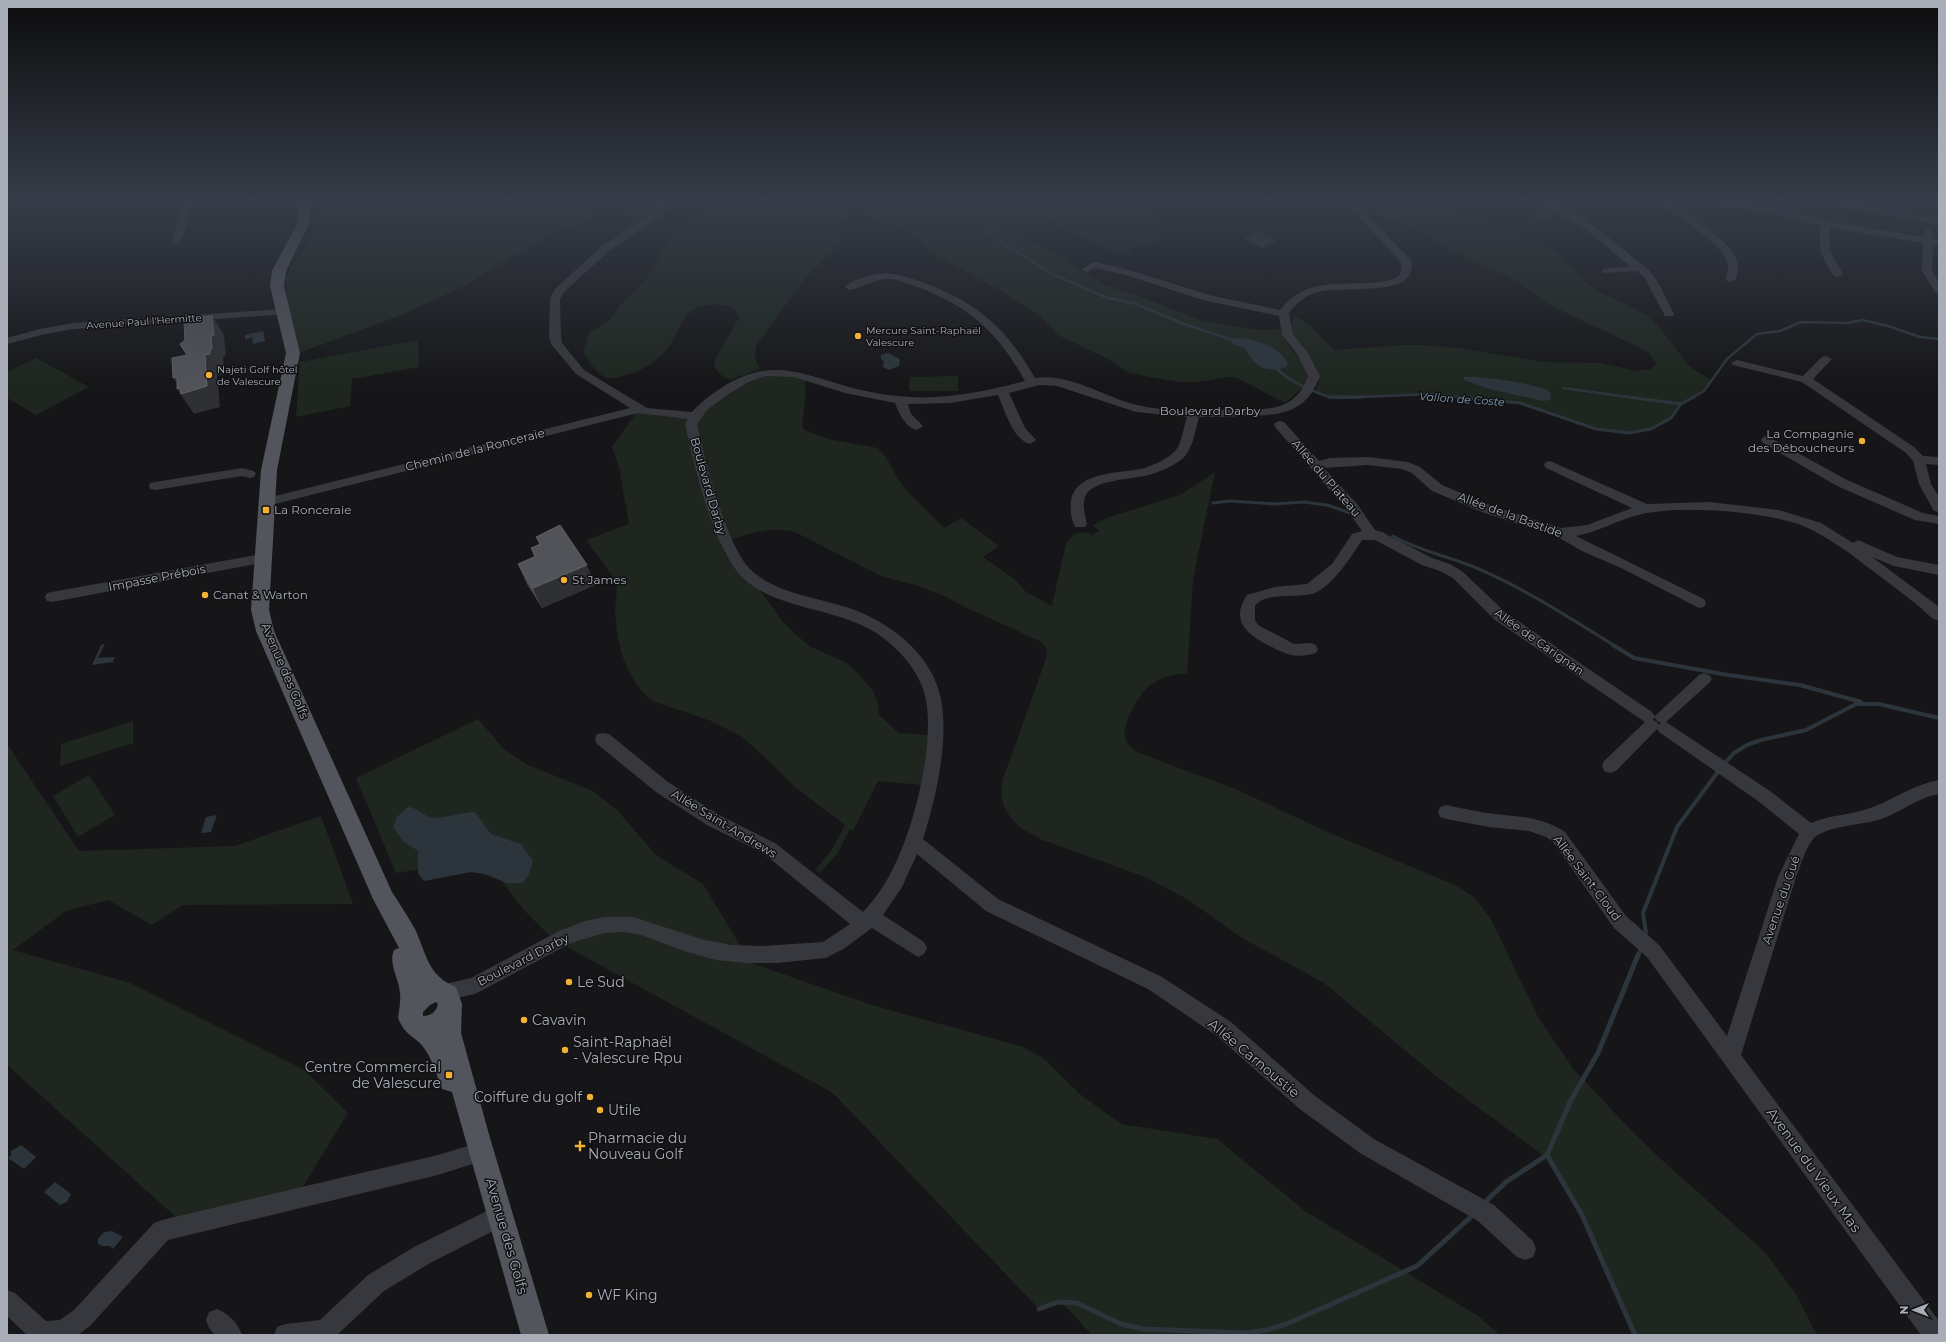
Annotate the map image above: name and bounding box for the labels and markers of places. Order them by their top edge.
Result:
place label: Mercure Saint-Raphaël Valescure [866,324,981,349]
marker: Mercure Saint-Raphaël Valescure [853,331,863,341]
place label: Najeti Golf hôtel de Valescure [217,363,298,388]
marker: Najeti Golf hôtel de Valescure [204,370,214,380]
place label: La Compagnie des Déboucheurs [1748,426,1854,455]
marker: La Compagnie des Déboucheurs [1857,436,1867,446]
place label: La Ronceraie [274,502,351,517]
marker: La Ronceraie [261,505,271,515]
place label: St James [572,572,626,587]
marker: St James [559,575,569,585]
place label: Canat & Warton [213,587,308,602]
marker: Canat & Warton [200,590,210,600]
place label: Le Sud [577,973,625,991]
marker: Le Sud [564,977,574,987]
place label: Cavavin [532,1011,586,1029]
marker: Cavavin [519,1015,529,1025]
place label: Saint-Raphaël - Valescure Rpu [573,1033,682,1067]
marker: Saint-Raphaël - Valescure Rpu [560,1045,570,1055]
place label: Centre Commercial de Valescure [305,1058,441,1092]
marker: Centre Commercial de Valescure [444,1070,454,1080]
place label: Coiffure du golf [474,1088,583,1106]
marker: Coiffure du golf [585,1092,595,1102]
place label: Utile [608,1101,641,1119]
marker: Utile [595,1105,605,1115]
place label: Pharmacie du Nouveau Golf [588,1129,687,1163]
marker: Pharmacie du Nouveau Golf [575,1141,585,1151]
place label: WF King [597,1286,658,1304]
marker: WF King [584,1290,594,1300]

